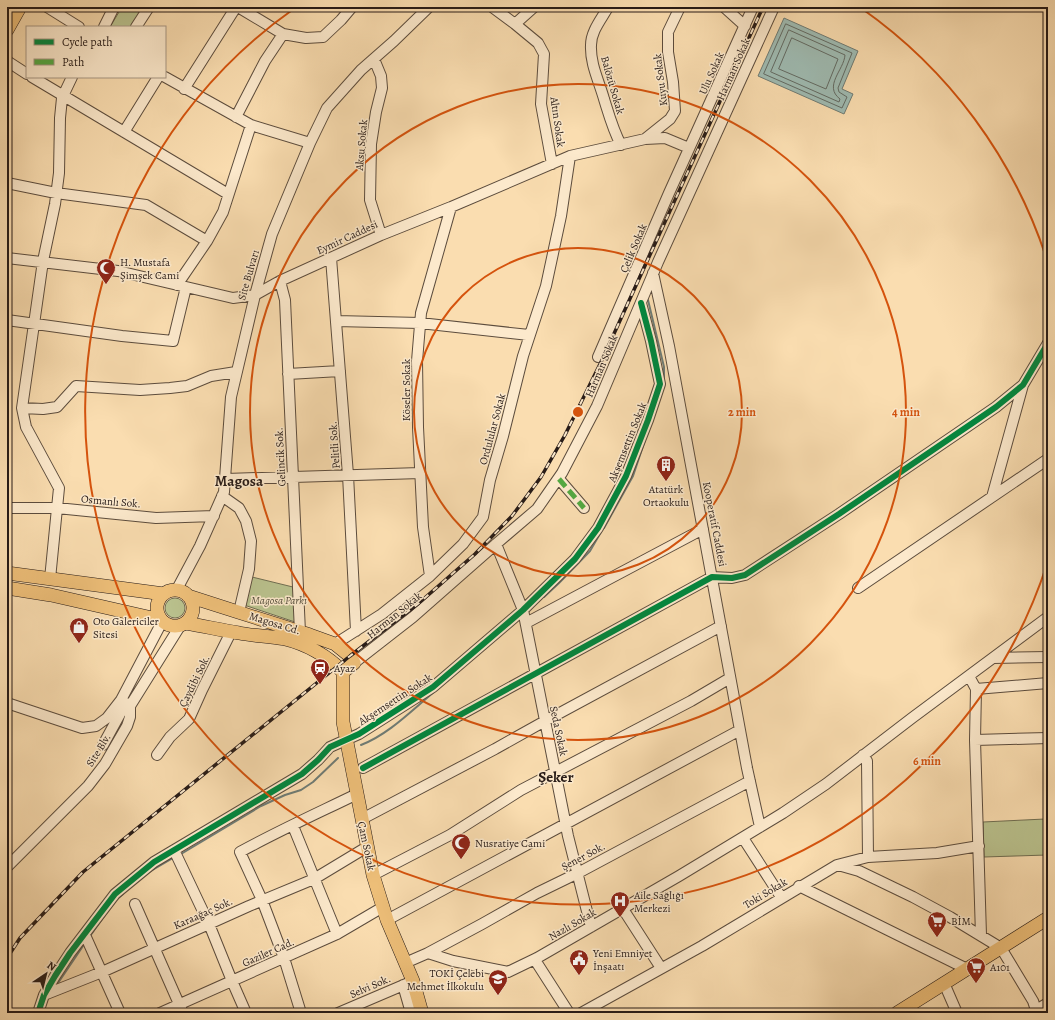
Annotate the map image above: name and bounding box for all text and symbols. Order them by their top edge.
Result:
legend [26,26,166,78]
text: Cycle path [62,34,113,50]
street label: Harman Sokak [713,35,754,103]
street label: Ulu Sokak [695,49,728,97]
street label: Kuyu Sokak [650,52,671,107]
text: Path [62,54,85,70]
street label: Balözü Sokak [597,54,628,117]
street label: Altın Sokak [546,95,569,149]
street label: Aksu Sokak [352,118,371,172]
street label: Eymir Caddesi [314,217,380,258]
street label: Çelik Sokak [616,221,651,275]
street label: Site Bulvarı [234,248,263,302]
place label: H. Mustafa Şimşek Cami [120,255,179,283]
mosque icon: H. Mustafa Şimşek Cami [95,257,117,285]
street label: Harman Sokak [582,332,622,400]
street label: Köseler Sokak [399,358,414,421]
street label: Ordulular Sokak [476,391,509,466]
street label: Akşemsettin Sokak [604,399,651,485]
text: 2 min [728,404,756,420]
text: 4 min [892,404,920,420]
centre of rings [571,405,585,419]
street label: Pelitli Sok. [325,421,344,469]
street label: Gelincik Sok. [271,427,290,487]
building icon: Atatürk Ortaokulu [655,454,677,482]
district label: Magosa [215,471,264,491]
street label: Kooperatif Caddesi [699,480,730,568]
place label: Atatürk Ortaokulu [643,482,689,510]
street label: Osmanlı Sok. [80,491,142,512]
street label: Harman Sokak [364,588,425,642]
park label: Magosa Parkı [251,593,307,608]
street label: Magosa Cd. [247,609,302,638]
place label: Oto Galericiler Sitesi [93,614,159,642]
shop icon: Oto Galericiler Sitesi [68,616,90,644]
street label: Çaydibi Sok. [175,653,214,710]
station icon: Ayaz [309,657,331,685]
place label: Ayaz [333,661,355,676]
street label: Akşemsettin Sokak [355,670,435,729]
street label: Seda Sokak [546,705,571,758]
street label: Site Blv. [82,731,114,770]
text: 6 min [913,753,941,769]
district label: Şeker [538,767,574,787]
street label: Çam Sokak [354,820,379,873]
mosque icon: Nusratiye Cami [450,832,472,860]
place label: Nusratiye Cami [475,836,545,851]
street label: Şener Sok. [559,839,608,874]
street label: Toki Sokak [741,874,790,912]
place label: Aile Sağlığı Merkezi [633,888,684,916]
hospital icon: Aile Sağlığı Merkezi [609,890,631,918]
street label: Karaağaç Sok. [171,894,235,933]
street label: Nazlı Sokak [546,904,599,944]
supermarket icon: BİM [926,910,948,938]
place label: BİM [951,914,971,929]
street label: Gaziler Cad. [240,934,297,971]
place label: Yeni Emniyet İnşaatı [592,946,653,974]
public building icon: Yeni Emniyet İnşaatı [568,948,590,976]
north arrow [26,954,66,994]
supermarket icon: A101 [965,956,987,984]
text: N [44,958,59,975]
place label: A101 [989,960,1010,975]
place label: TOKİ Çelebi Mehmet İlkokulu [407,966,484,994]
school or university icon: TOKİ Çelebi Mehmet İlkokulu [487,968,509,996]
street label: Selvi Sok. [347,971,393,1002]

